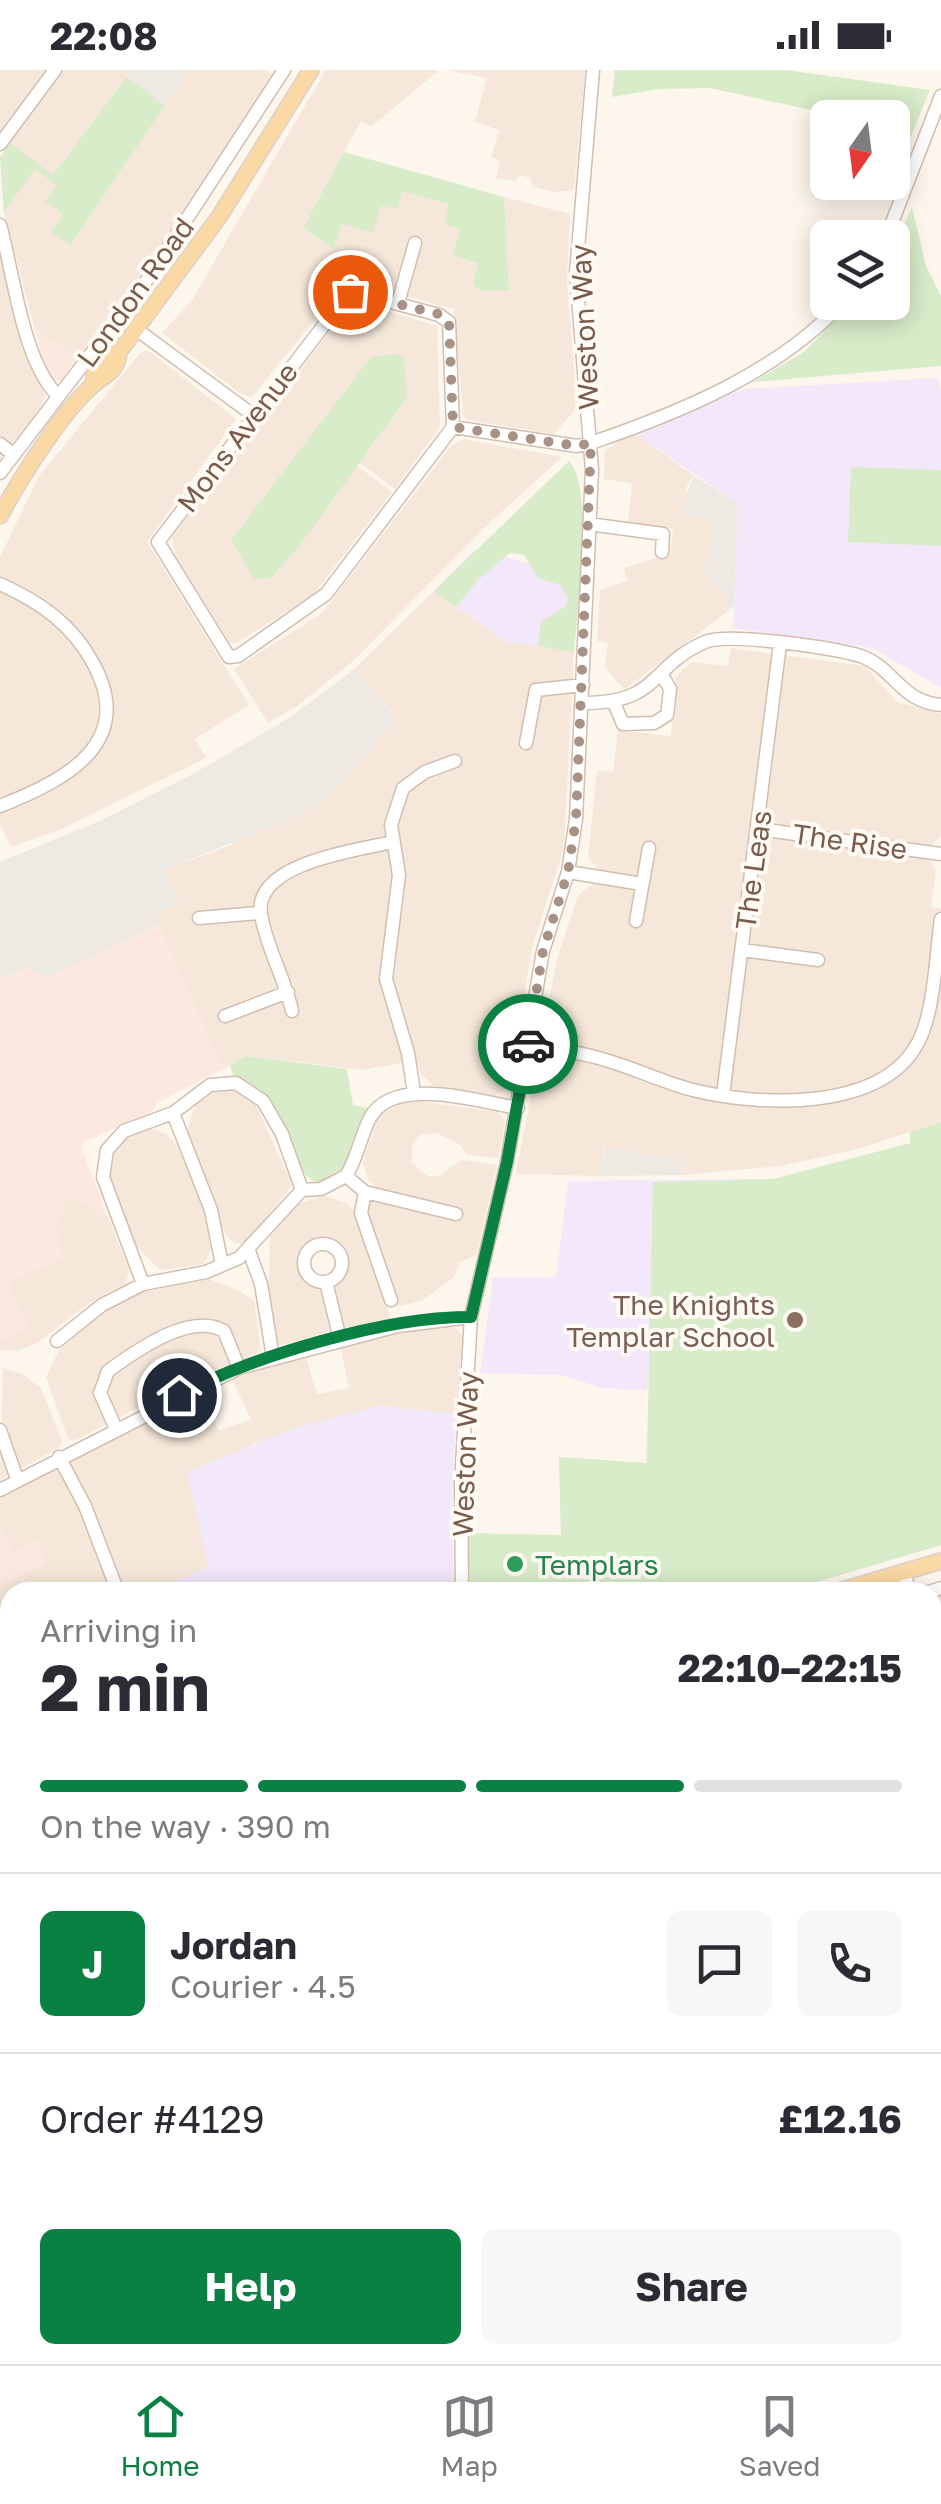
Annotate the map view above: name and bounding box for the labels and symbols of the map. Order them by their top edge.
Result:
north arrow [810,100,910,200]
street label: London Road [70,211,200,373]
street label: Weston Way [563,243,605,411]
pin [308,250,393,335]
street label: Mons Avenue [170,356,304,518]
street label: The Leas [728,808,778,932]
street label: The Rise [791,817,909,865]
courier [478,994,578,1094]
place label: The Knights Templar School [566,1288,775,1353]
marker: The Knights Templar School [784,1309,806,1331]
pin [137,1353,222,1438]
street label: Weston Way [446,1370,484,1537]
place label: Templars [535,1548,659,1581]
marker: Templars [504,1553,526,1575]

